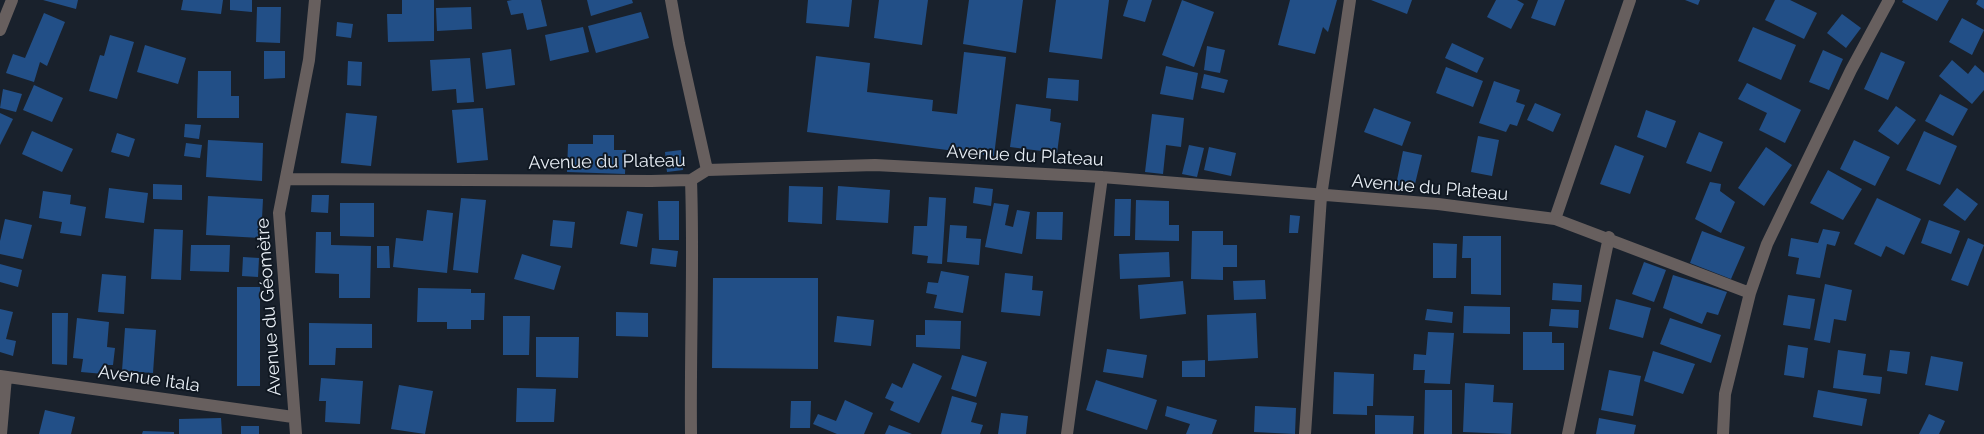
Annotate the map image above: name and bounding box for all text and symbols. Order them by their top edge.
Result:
street label: Avenue du Plateau [946,141,1104,171]
street label: Avenue du Plateau [528,150,686,174]
street label: Avenue du Plateau [1351,170,1509,206]
street label: Avenue du Géomètre [252,217,286,397]
street label: Avenue Itala [97,361,201,397]

